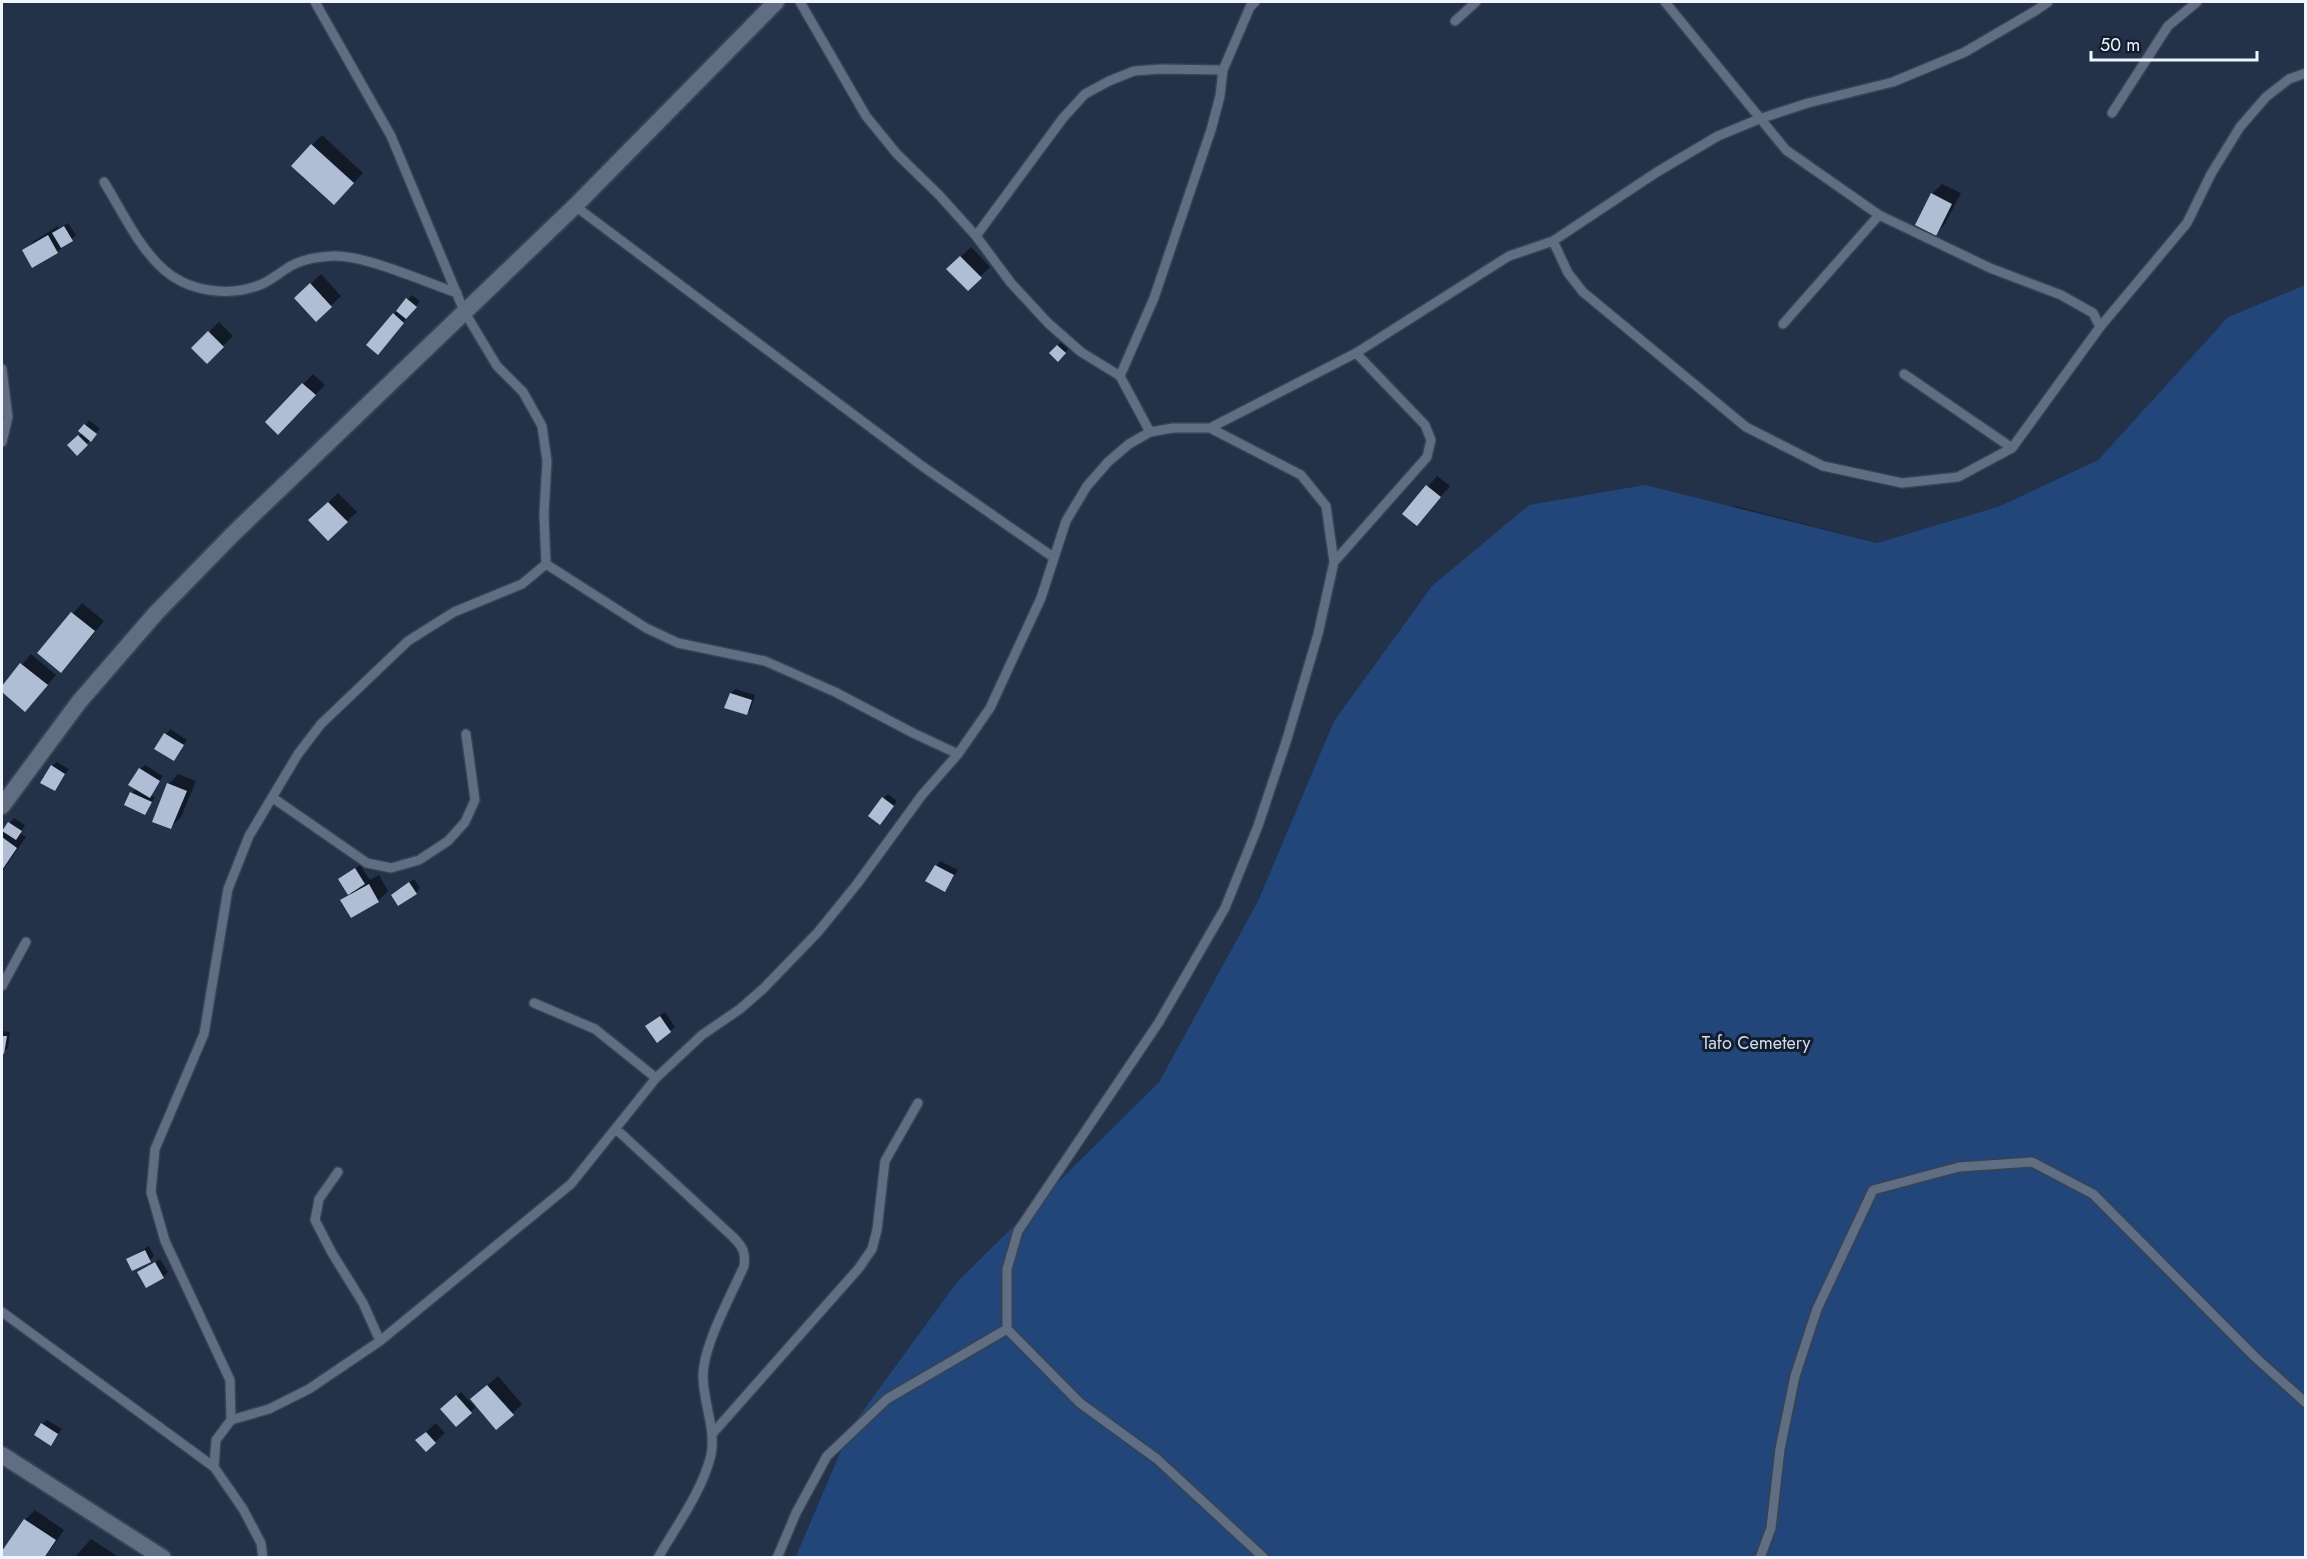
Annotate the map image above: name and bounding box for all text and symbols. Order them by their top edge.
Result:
scale bar [2091,24,2258,62]
text: 50 m [2100,32,2140,58]
park label: Tafo Cemetery [1702,1030,1810,1056]

